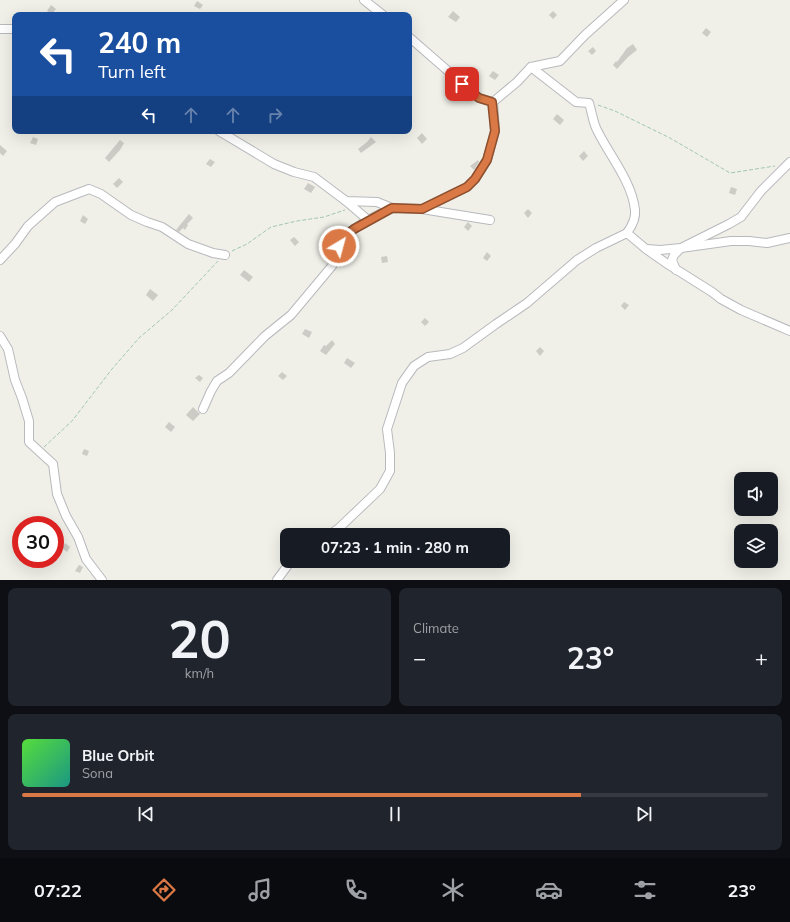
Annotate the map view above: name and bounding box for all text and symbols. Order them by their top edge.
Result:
text: 240 m [98,25,181,60]
icon: left [32,28,84,80]
text: Turn left [98,60,166,83]
pin [445,67,479,101]
icon: arrive [451,73,473,95]
icon: left [138,104,160,126]
icon: ahead [180,104,202,126]
icon: ahead [222,104,244,126]
icon: right [264,104,286,126]
position arrow [318,225,360,267]
map controls [734,472,778,568]
button: sound [734,472,778,516]
speed limit sign: 30 [12,516,64,568]
button: layers [734,524,778,568]
text: 07:23 · 1 min · 280 m [321,538,469,557]
text: 20 [168,606,231,671]
text: Climate [413,620,459,636]
text: 23° [567,639,614,677]
text: − [413,644,426,672]
text: + [755,644,768,672]
text: km/h [185,665,214,681]
text: Blue Orbit [82,746,154,765]
text: Sona [82,765,113,781]
icon: previous [135,803,157,825]
icon: pause [384,803,406,825]
icon: next [633,803,655,825]
icon: directions [150,876,178,904]
icon: music [246,876,274,904]
icon: phone [342,876,370,904]
icon: climate [439,876,467,904]
icon: car [535,876,563,904]
icon: filters [631,876,659,904]
text: 07:22 [34,879,82,902]
text: 23° [727,879,756,902]

